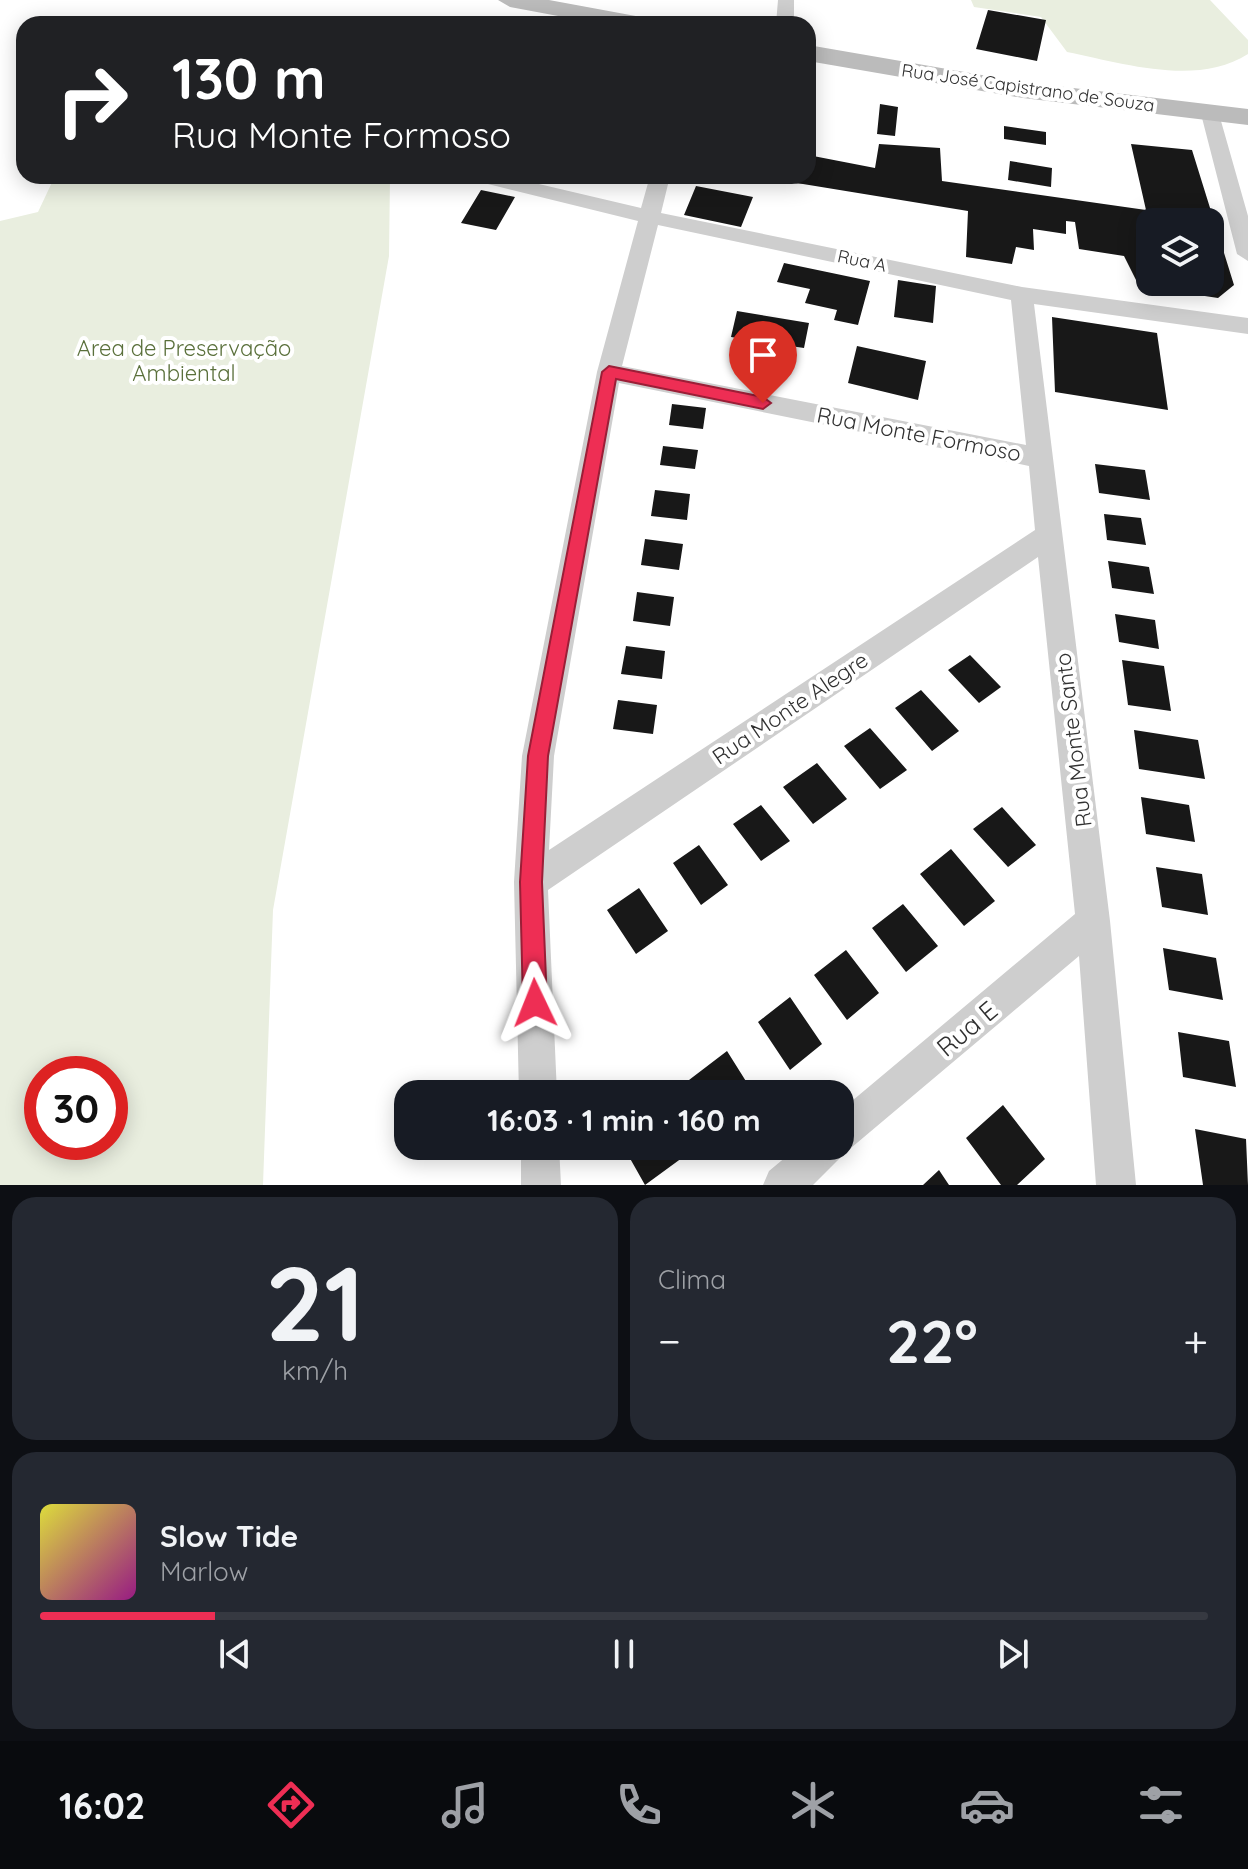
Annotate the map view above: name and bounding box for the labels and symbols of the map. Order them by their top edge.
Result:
street label: Rua José Capistrano de Souza [900,58,1156,117]
street label: Rua A [835,244,889,277]
pin [729,321,797,403]
park label: Area de Preservação Ambiental [77,334,291,387]
street label: Rua Monte Formoso [815,400,1023,468]
street label: Rua Monte Alegre [707,646,873,770]
street label: Rua Monte Santo [1048,651,1098,829]
position arrow [493,961,577,1045]
street label: Rua E [929,994,1004,1064]
speed limit sign: 30 [24,1056,128,1160]

